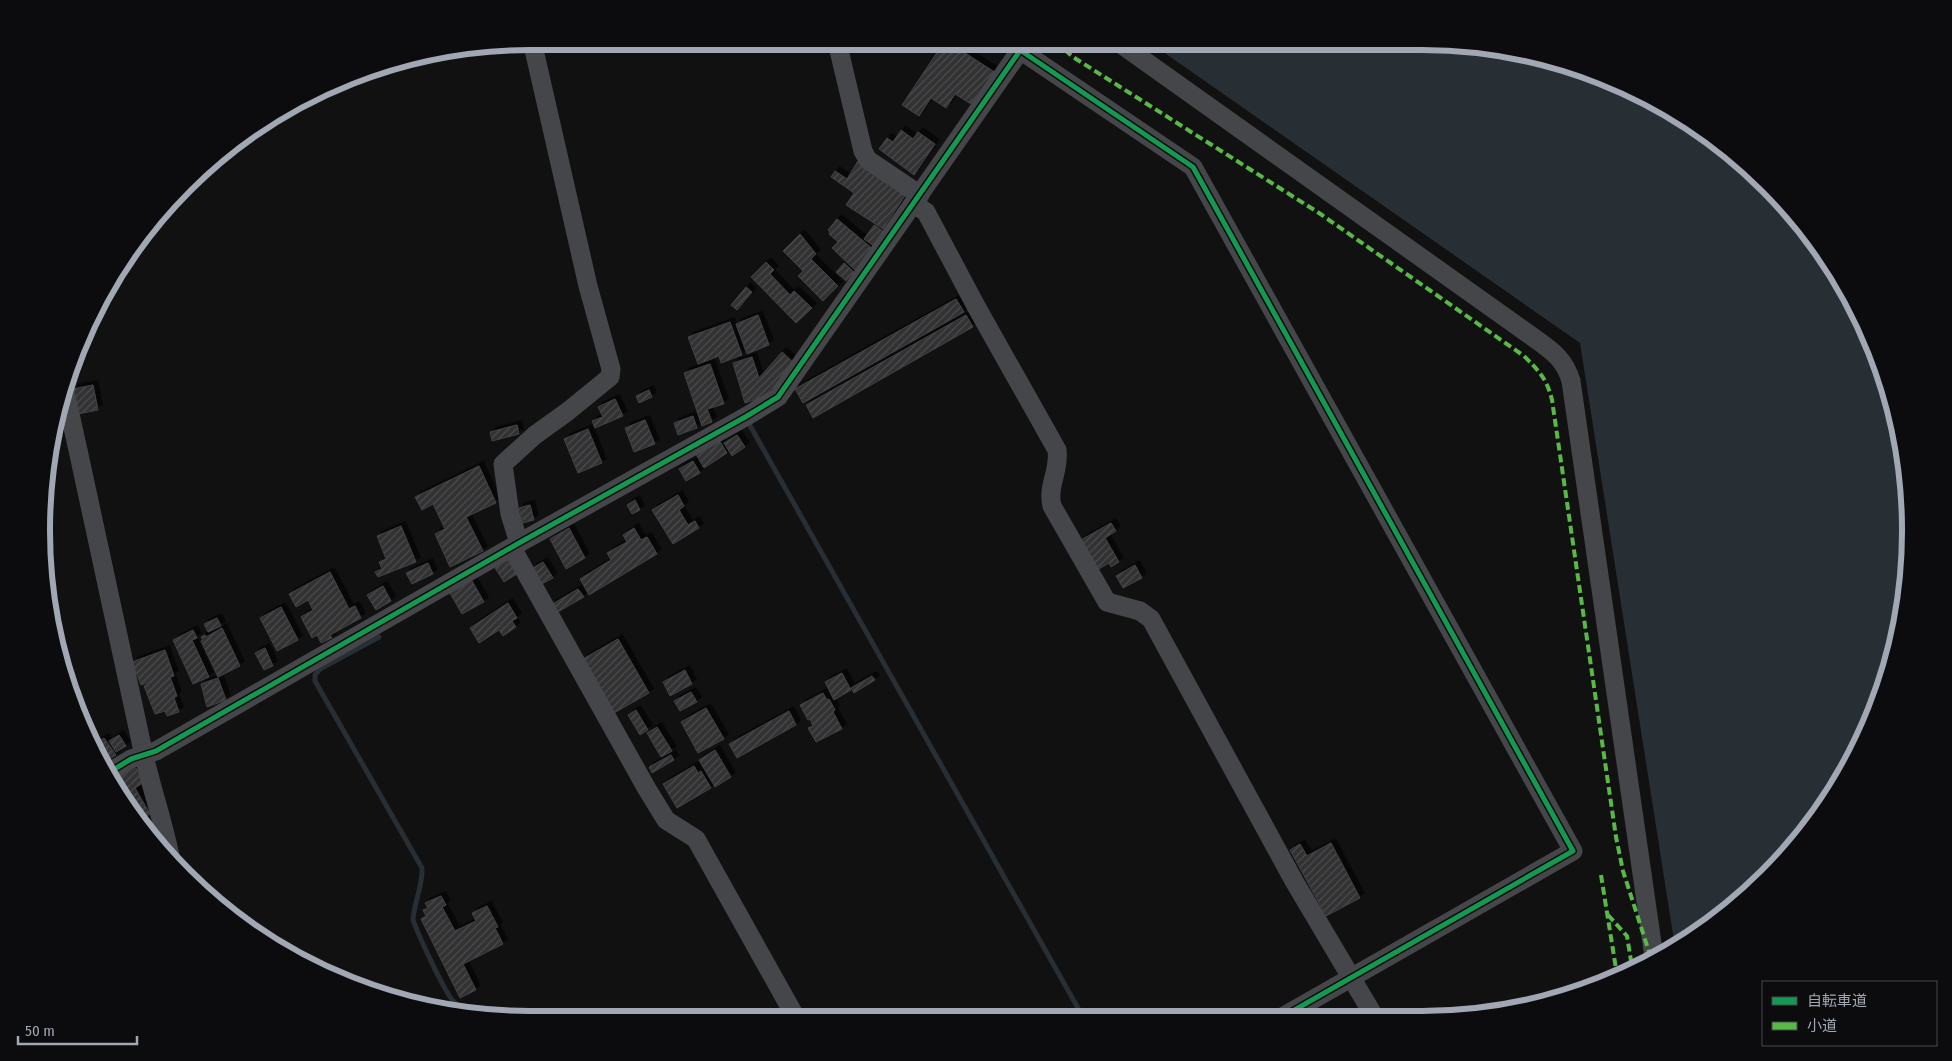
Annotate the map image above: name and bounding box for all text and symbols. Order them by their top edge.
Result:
legend [1762,981,1937,1046]
text: 自転車道 [1807,992,1867,1010]
scale bar [18,1014,136,1046]
text: 小道 [1807,1017,1837,1035]
text: 50 m [25,1022,55,1040]

